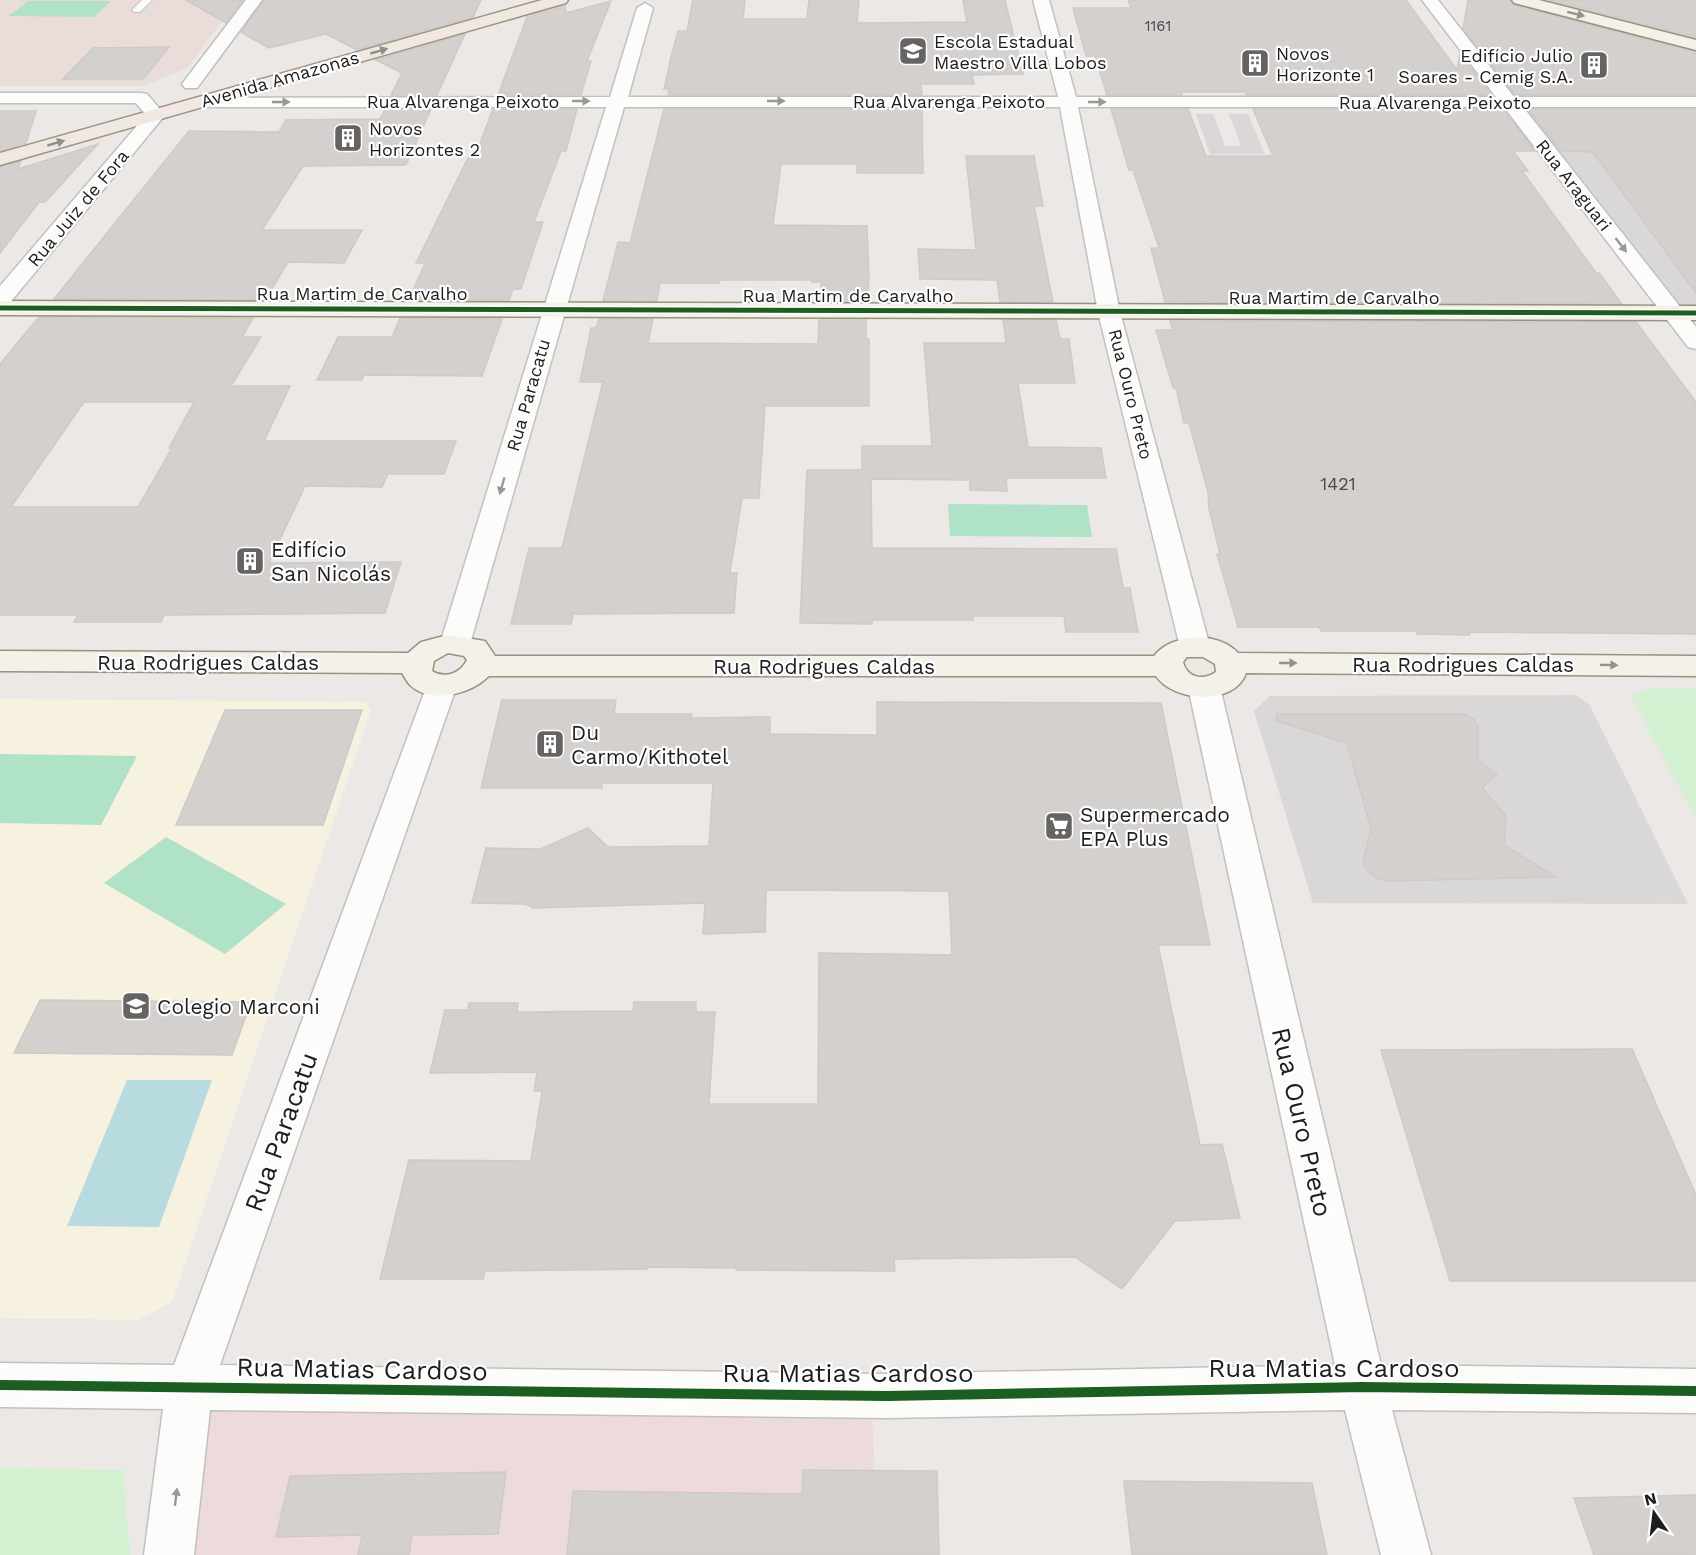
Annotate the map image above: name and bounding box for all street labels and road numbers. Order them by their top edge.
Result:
street label: Avenida Amazonas [198,46,362,112]
street label: Rua Alvarenga Peixoto [367,91,559,112]
street label: Rua Alvarenga Peixoto [853,91,1045,112]
street label: Rua Alvarenga Peixoto [1339,92,1531,113]
street label: Rua Araguari [1532,135,1616,235]
street label: Rua Juiz de Fora [23,145,133,271]
street label: Rua Martim de Carvalho [256,283,468,304]
street label: Rua Martim de Carvalho [742,285,954,306]
street label: Rua Martim de Carvalho [1228,287,1440,308]
street label: Rua Ouro Preto [1105,327,1157,461]
street label: Rua Paracatu [502,336,554,454]
street label: Rua Rodrigues Caldas [97,650,319,675]
street label: Rua Rodrigues Caldas [1352,652,1574,677]
street label: Rua Rodrigues Caldas [713,654,935,679]
street label: Rua Ouro Preto [1266,1024,1338,1220]
street label: Rua Paracatu [238,1048,324,1216]
street label: Rua Matias Cardoso [236,1352,488,1386]
street label: Rua Matias Cardoso [1208,1353,1460,1383]
street label: Rua Matias Cardoso [722,1358,974,1388]

